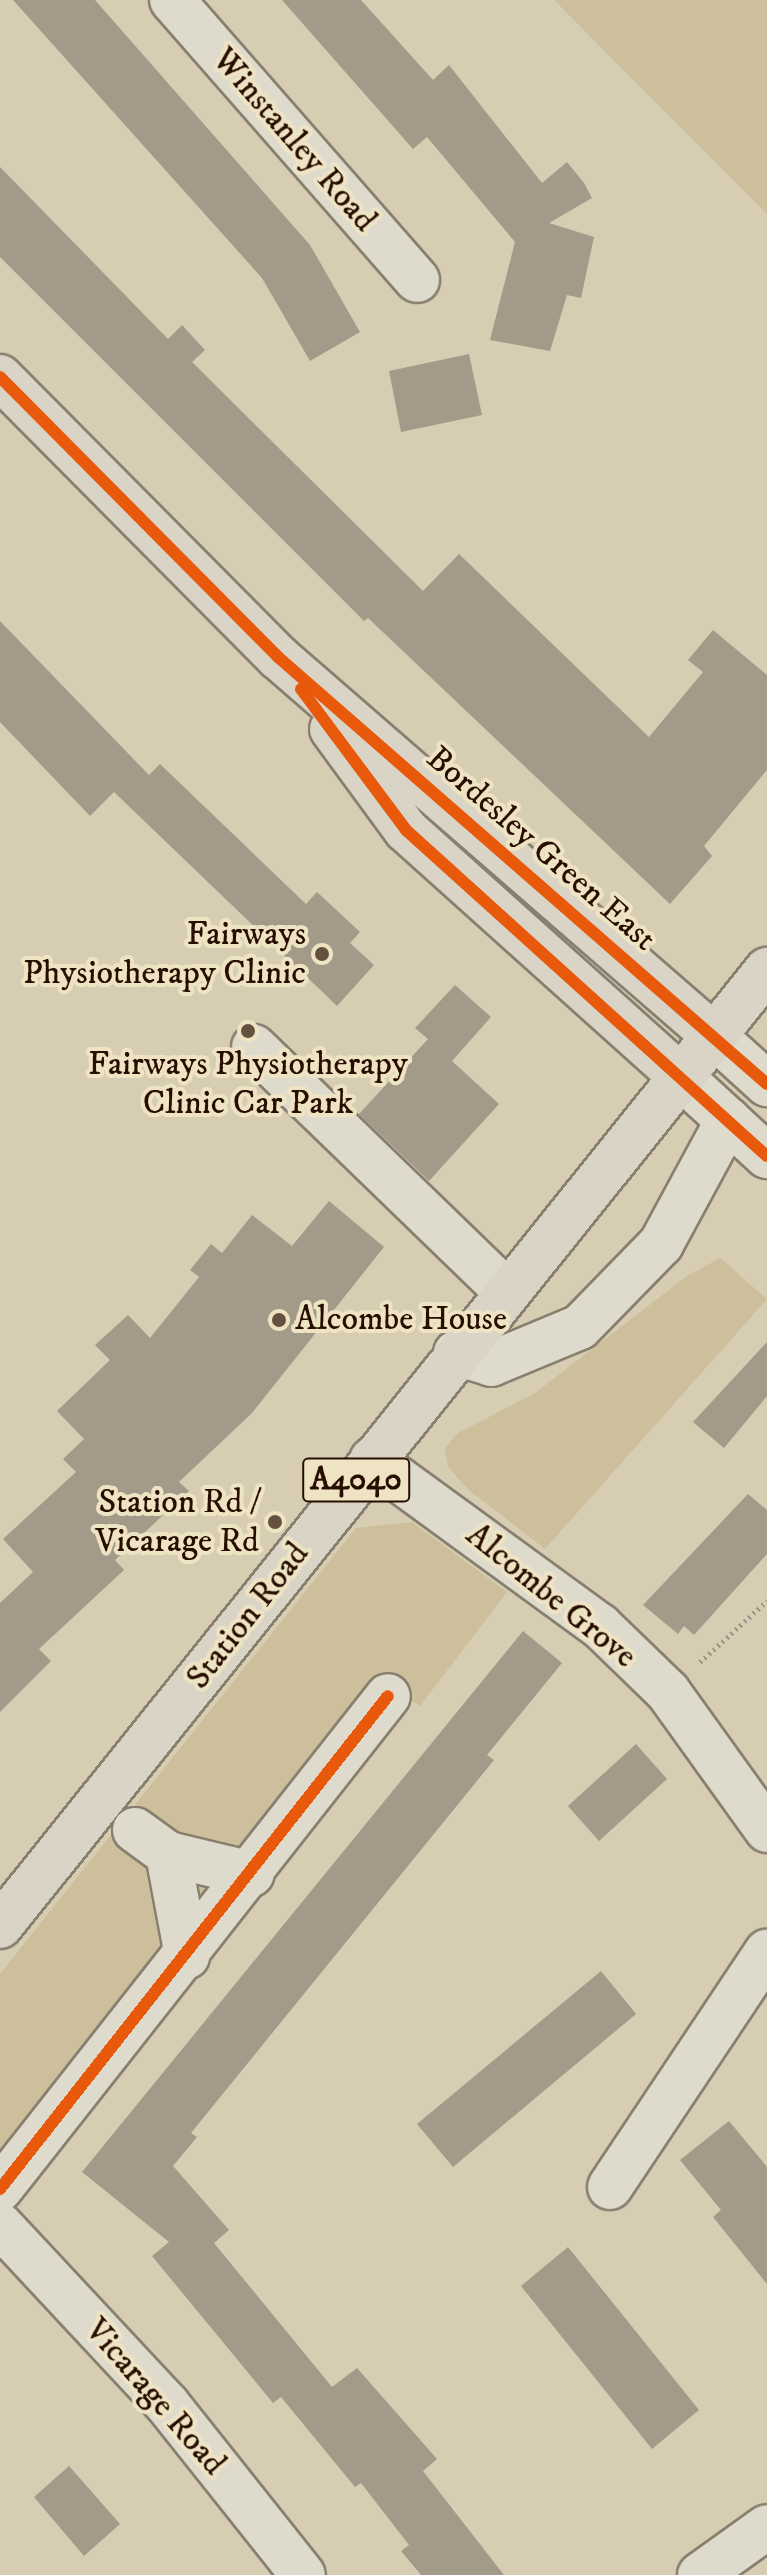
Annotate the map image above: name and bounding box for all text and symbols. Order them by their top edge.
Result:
street label: Winstanley Road [203,40,385,240]
street label: Bordesley Green East [418,738,664,960]
place label: Fairways Physiotherapy Clinic [23,914,306,994]
marker: Fairways Physiotherapy Clinic [313,945,331,963]
marker: Fairways Physiotherapy Clinic Car Park [239,1022,257,1040]
place label: Fairways Physiotherapy Clinic Car Park [88,1044,408,1124]
place label: Alcombe House [295,1300,507,1340]
marker: Alcombe House [270,1311,288,1329]
road number: A4040 [302,1452,410,1508]
place label: Station Rd / Vicarage Rd [95,1482,259,1562]
marker: Station Rd / Vicarage Rd [266,1513,284,1531]
street label: Alcombe Grove [458,1515,644,1677]
street label: Station Road [178,1535,318,1697]
street label: Vicarage Road [76,2310,234,2484]

